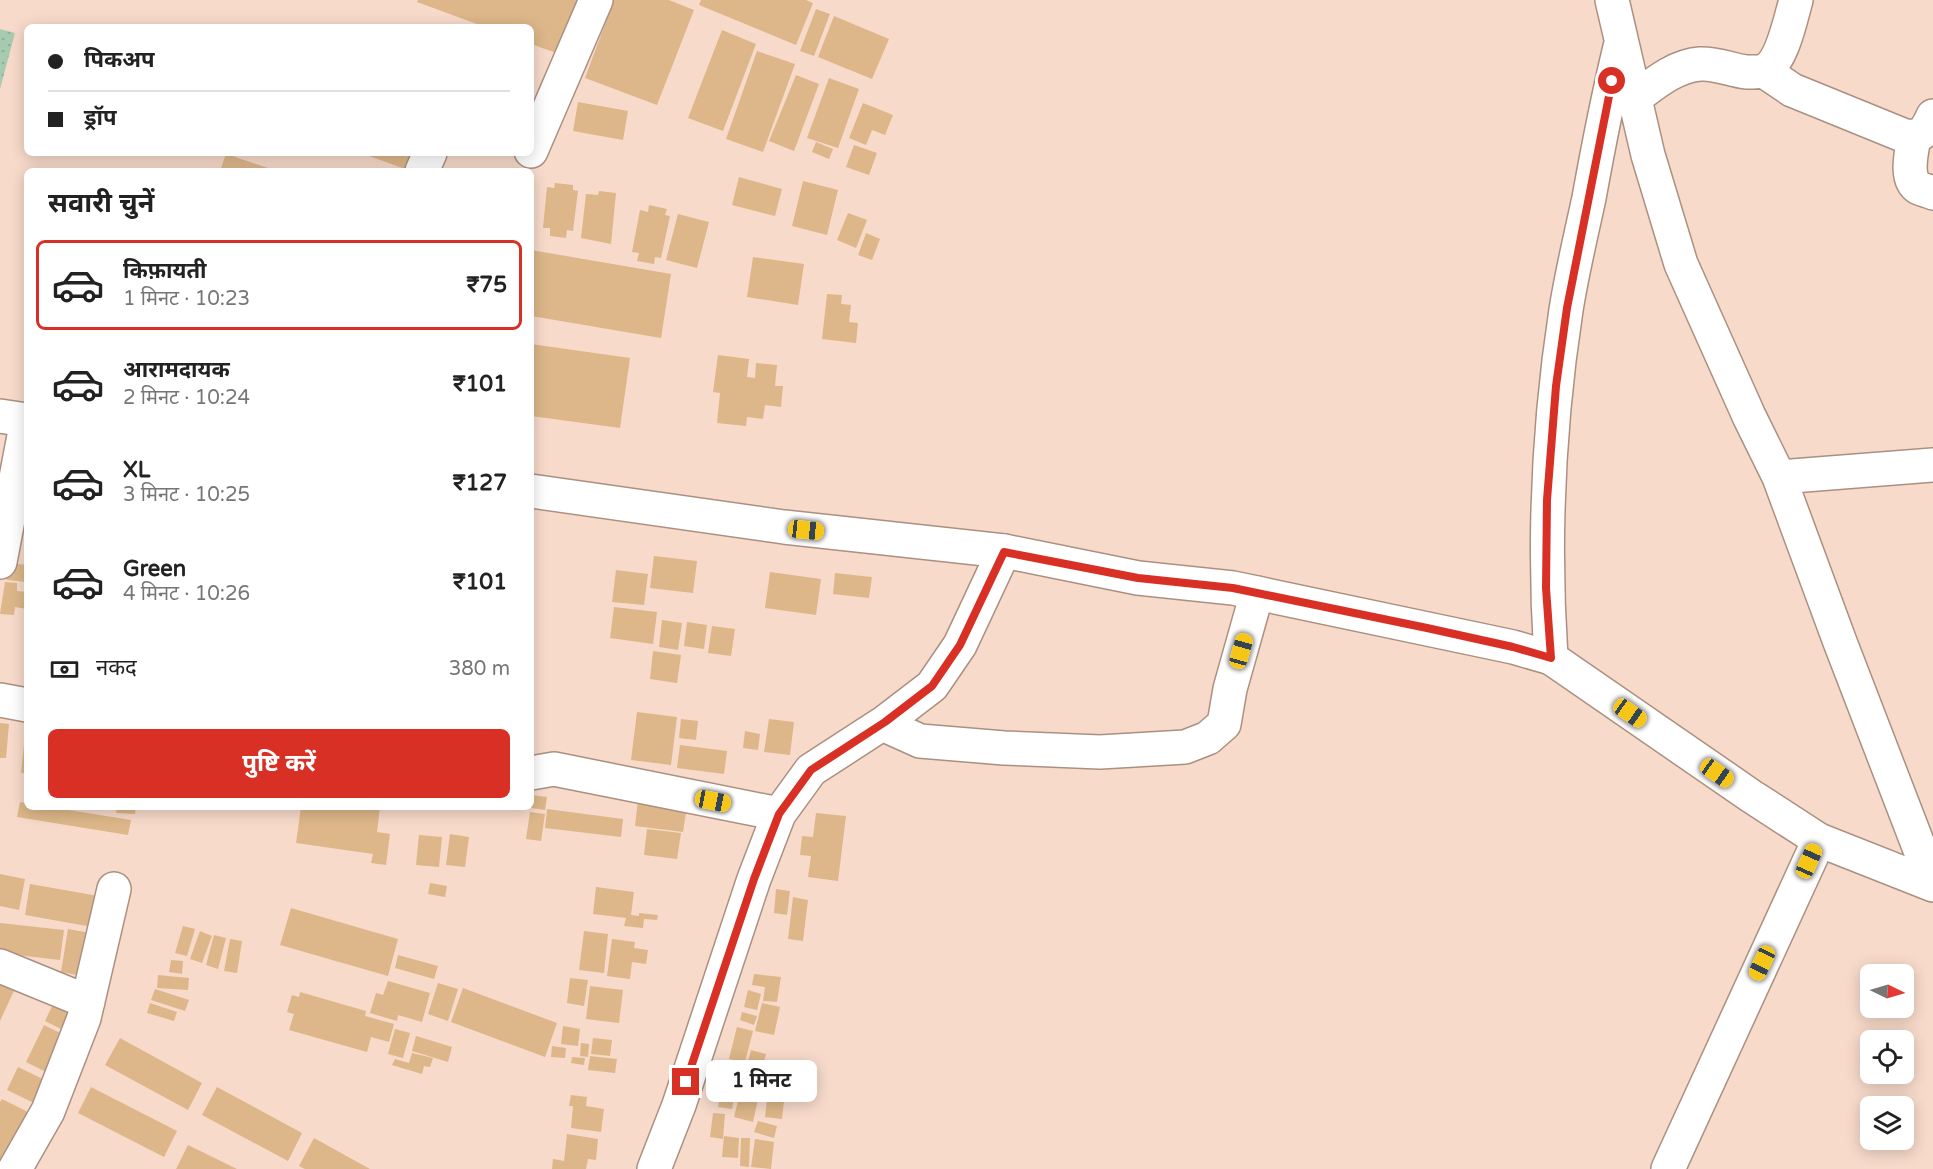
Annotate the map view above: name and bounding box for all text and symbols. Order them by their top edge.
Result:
text: पिकअप [84,47,155,73]
route start [1598,67,1625,94]
text: ड्रॉप [84,105,117,131]
text: सवारी चुनें [48,187,154,220]
icon: car [51,258,105,312]
text: किफ़ायती [123,258,207,284]
text: ₹75 [466,272,507,298]
text: 1 मिनट · 10:23 [123,287,250,311]
icon: car [51,357,105,411]
text: आरामदायक [123,357,230,383]
text: ₹101 [453,371,507,397]
text: 2 मिनट · 10:24 [123,386,250,410]
icon: car [51,456,105,510]
text: XL [123,457,150,483]
text: ₹127 [453,470,507,496]
text: 3 मिनट · 10:25 [123,483,250,507]
car [787,519,825,541]
icon: car [51,555,105,609]
text: Green [123,556,186,582]
text: ₹101 [453,569,507,595]
text: 4 मिनट · 10:26 [123,582,250,606]
car [1227,631,1255,671]
icon: cash [48,653,81,686]
text: नकद [96,655,137,681]
text: 380 m [449,657,510,681]
car [1610,695,1650,731]
button: पुष्टि करें [48,729,510,798]
car [1697,755,1737,791]
car [694,789,732,813]
car [1793,841,1825,881]
car [1746,943,1778,983]
north arrow [1860,964,1914,1018]
map controls [1860,964,1914,1150]
button: locate [1860,1030,1914,1084]
callout: 1 मिनट [707,1061,818,1103]
route end [672,1068,699,1095]
text: 1 मिनट [732,1069,791,1093]
button: layers [1860,1096,1914,1150]

